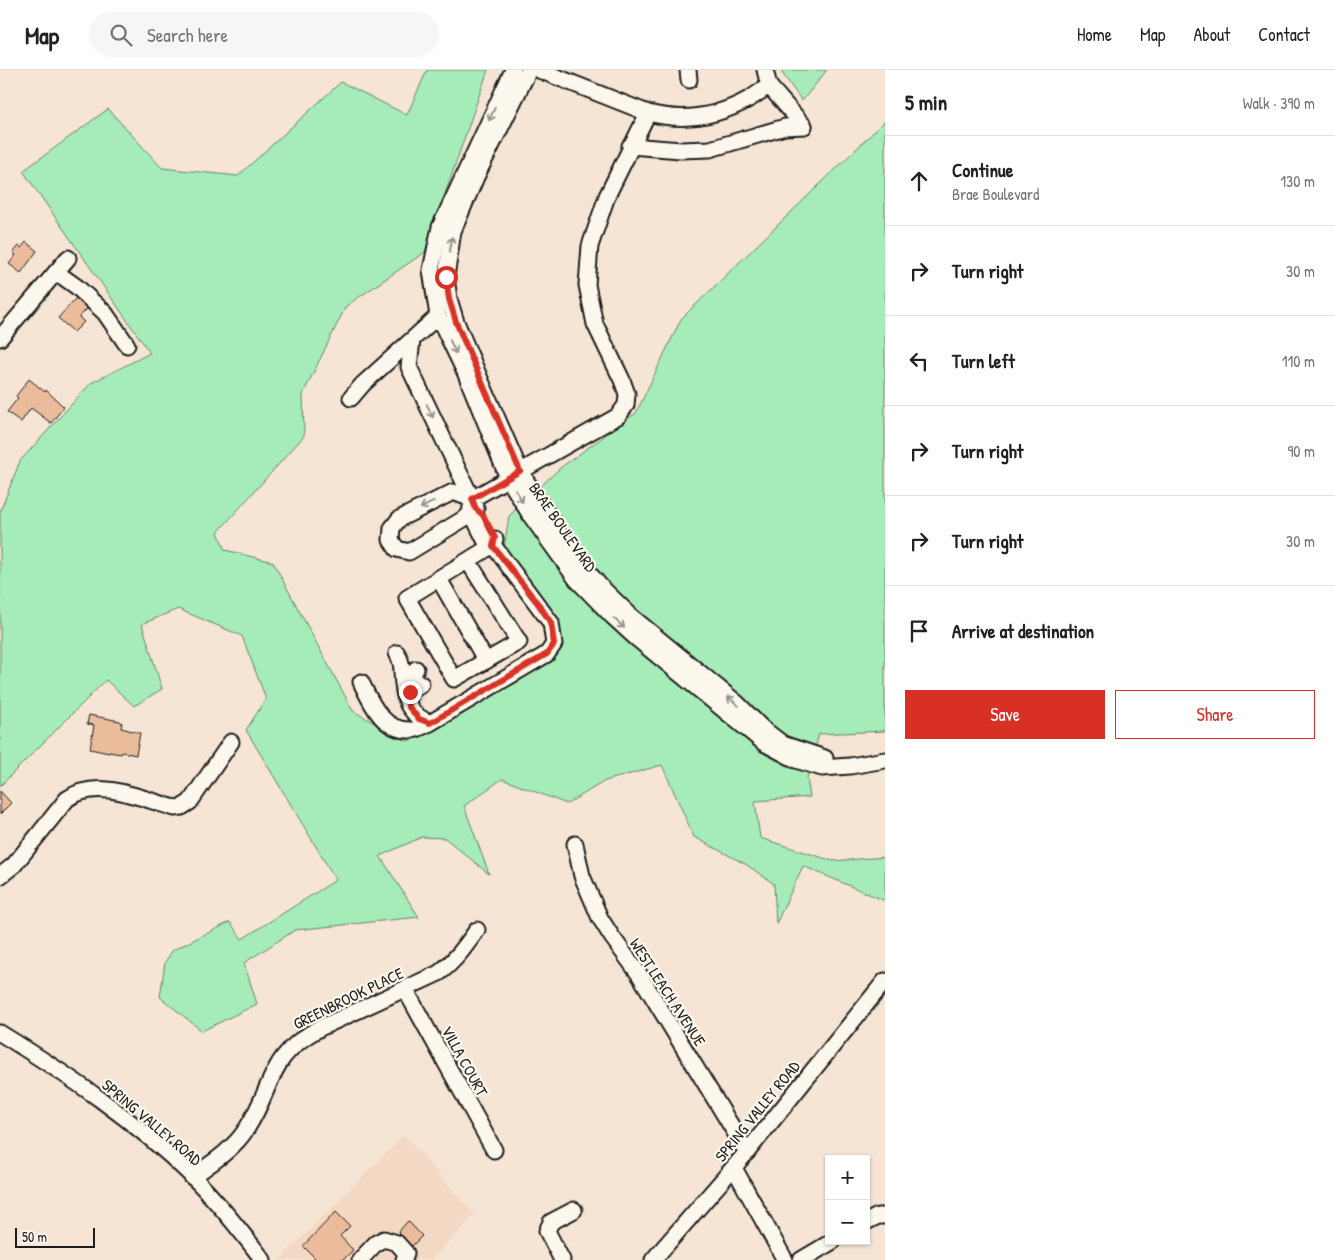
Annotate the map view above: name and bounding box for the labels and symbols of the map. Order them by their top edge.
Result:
one-way arrow [487,106,497,121]
one-way arrow [446,237,456,253]
route start [435,266,458,289]
one-way arrow [449,340,459,355]
one-way arrow [426,403,435,418]
street label: BRAE BOULEVARD [524,478,602,576]
one-way arrow [514,489,524,503]
one-way arrow [420,501,435,510]
one-way arrow [613,617,626,629]
route end [399,681,422,704]
one-way arrow [727,696,740,707]
street label: WEST LEACH AVENUE [625,934,711,1050]
street label: GREENBROOK PLACE [289,962,407,1034]
street label: VILLA COURT [437,1022,494,1101]
street label: SPRING VALLEY ROAD [709,1056,805,1166]
street label: SPRING VALLEY ROAD [97,1074,207,1171]
scale bar [15,1225,95,1248]

